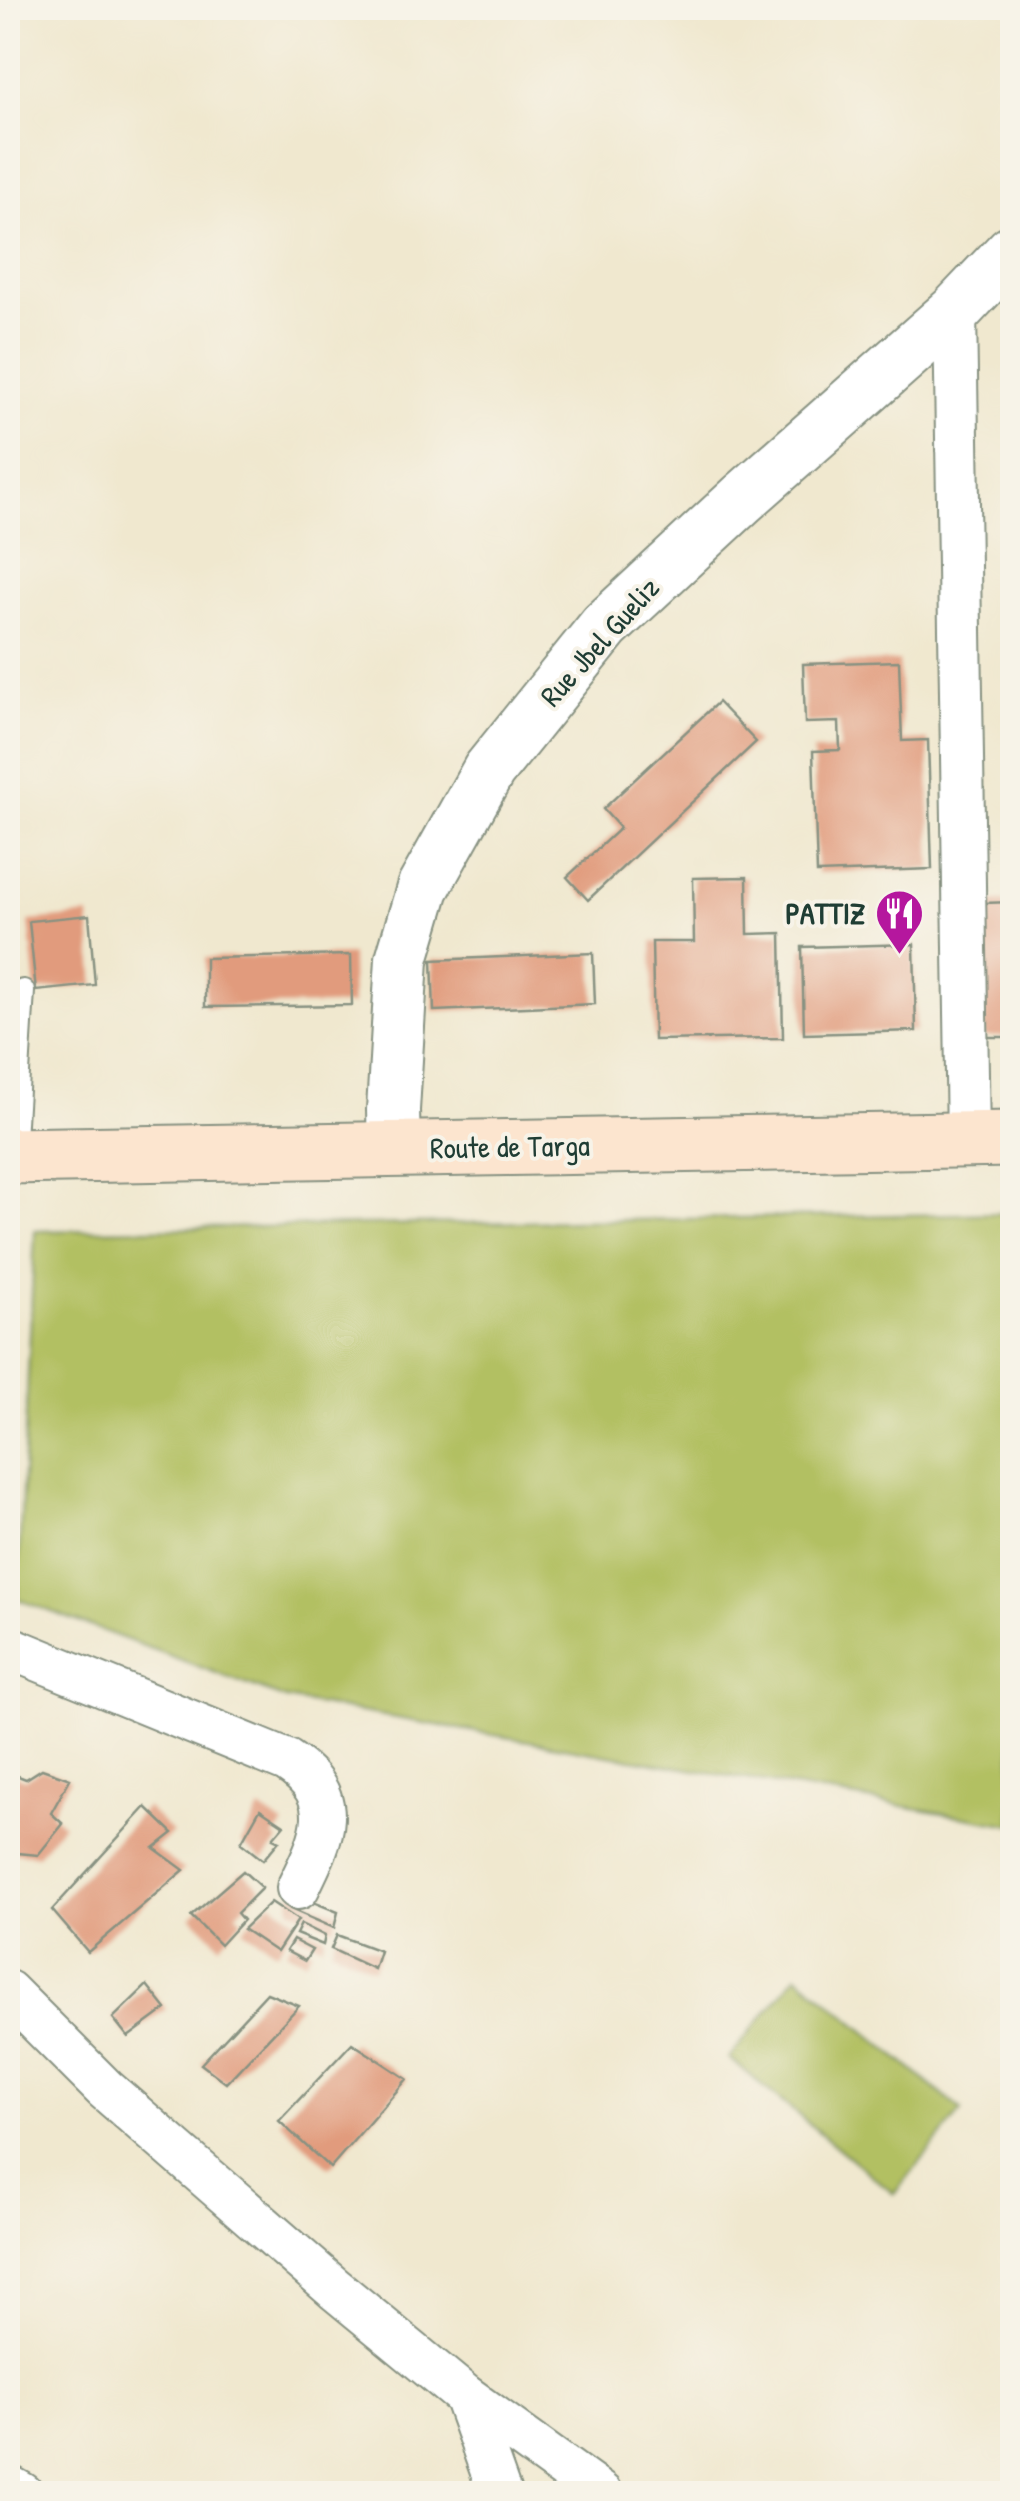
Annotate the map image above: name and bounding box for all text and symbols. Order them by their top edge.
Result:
street label: Rue Jbel Gueliz [531,568,668,714]
restaurant icon: PATTIZ [874,888,926,956]
place label: PATTIZ [786,893,866,933]
street label: Route de Targa [430,1125,590,1167]

